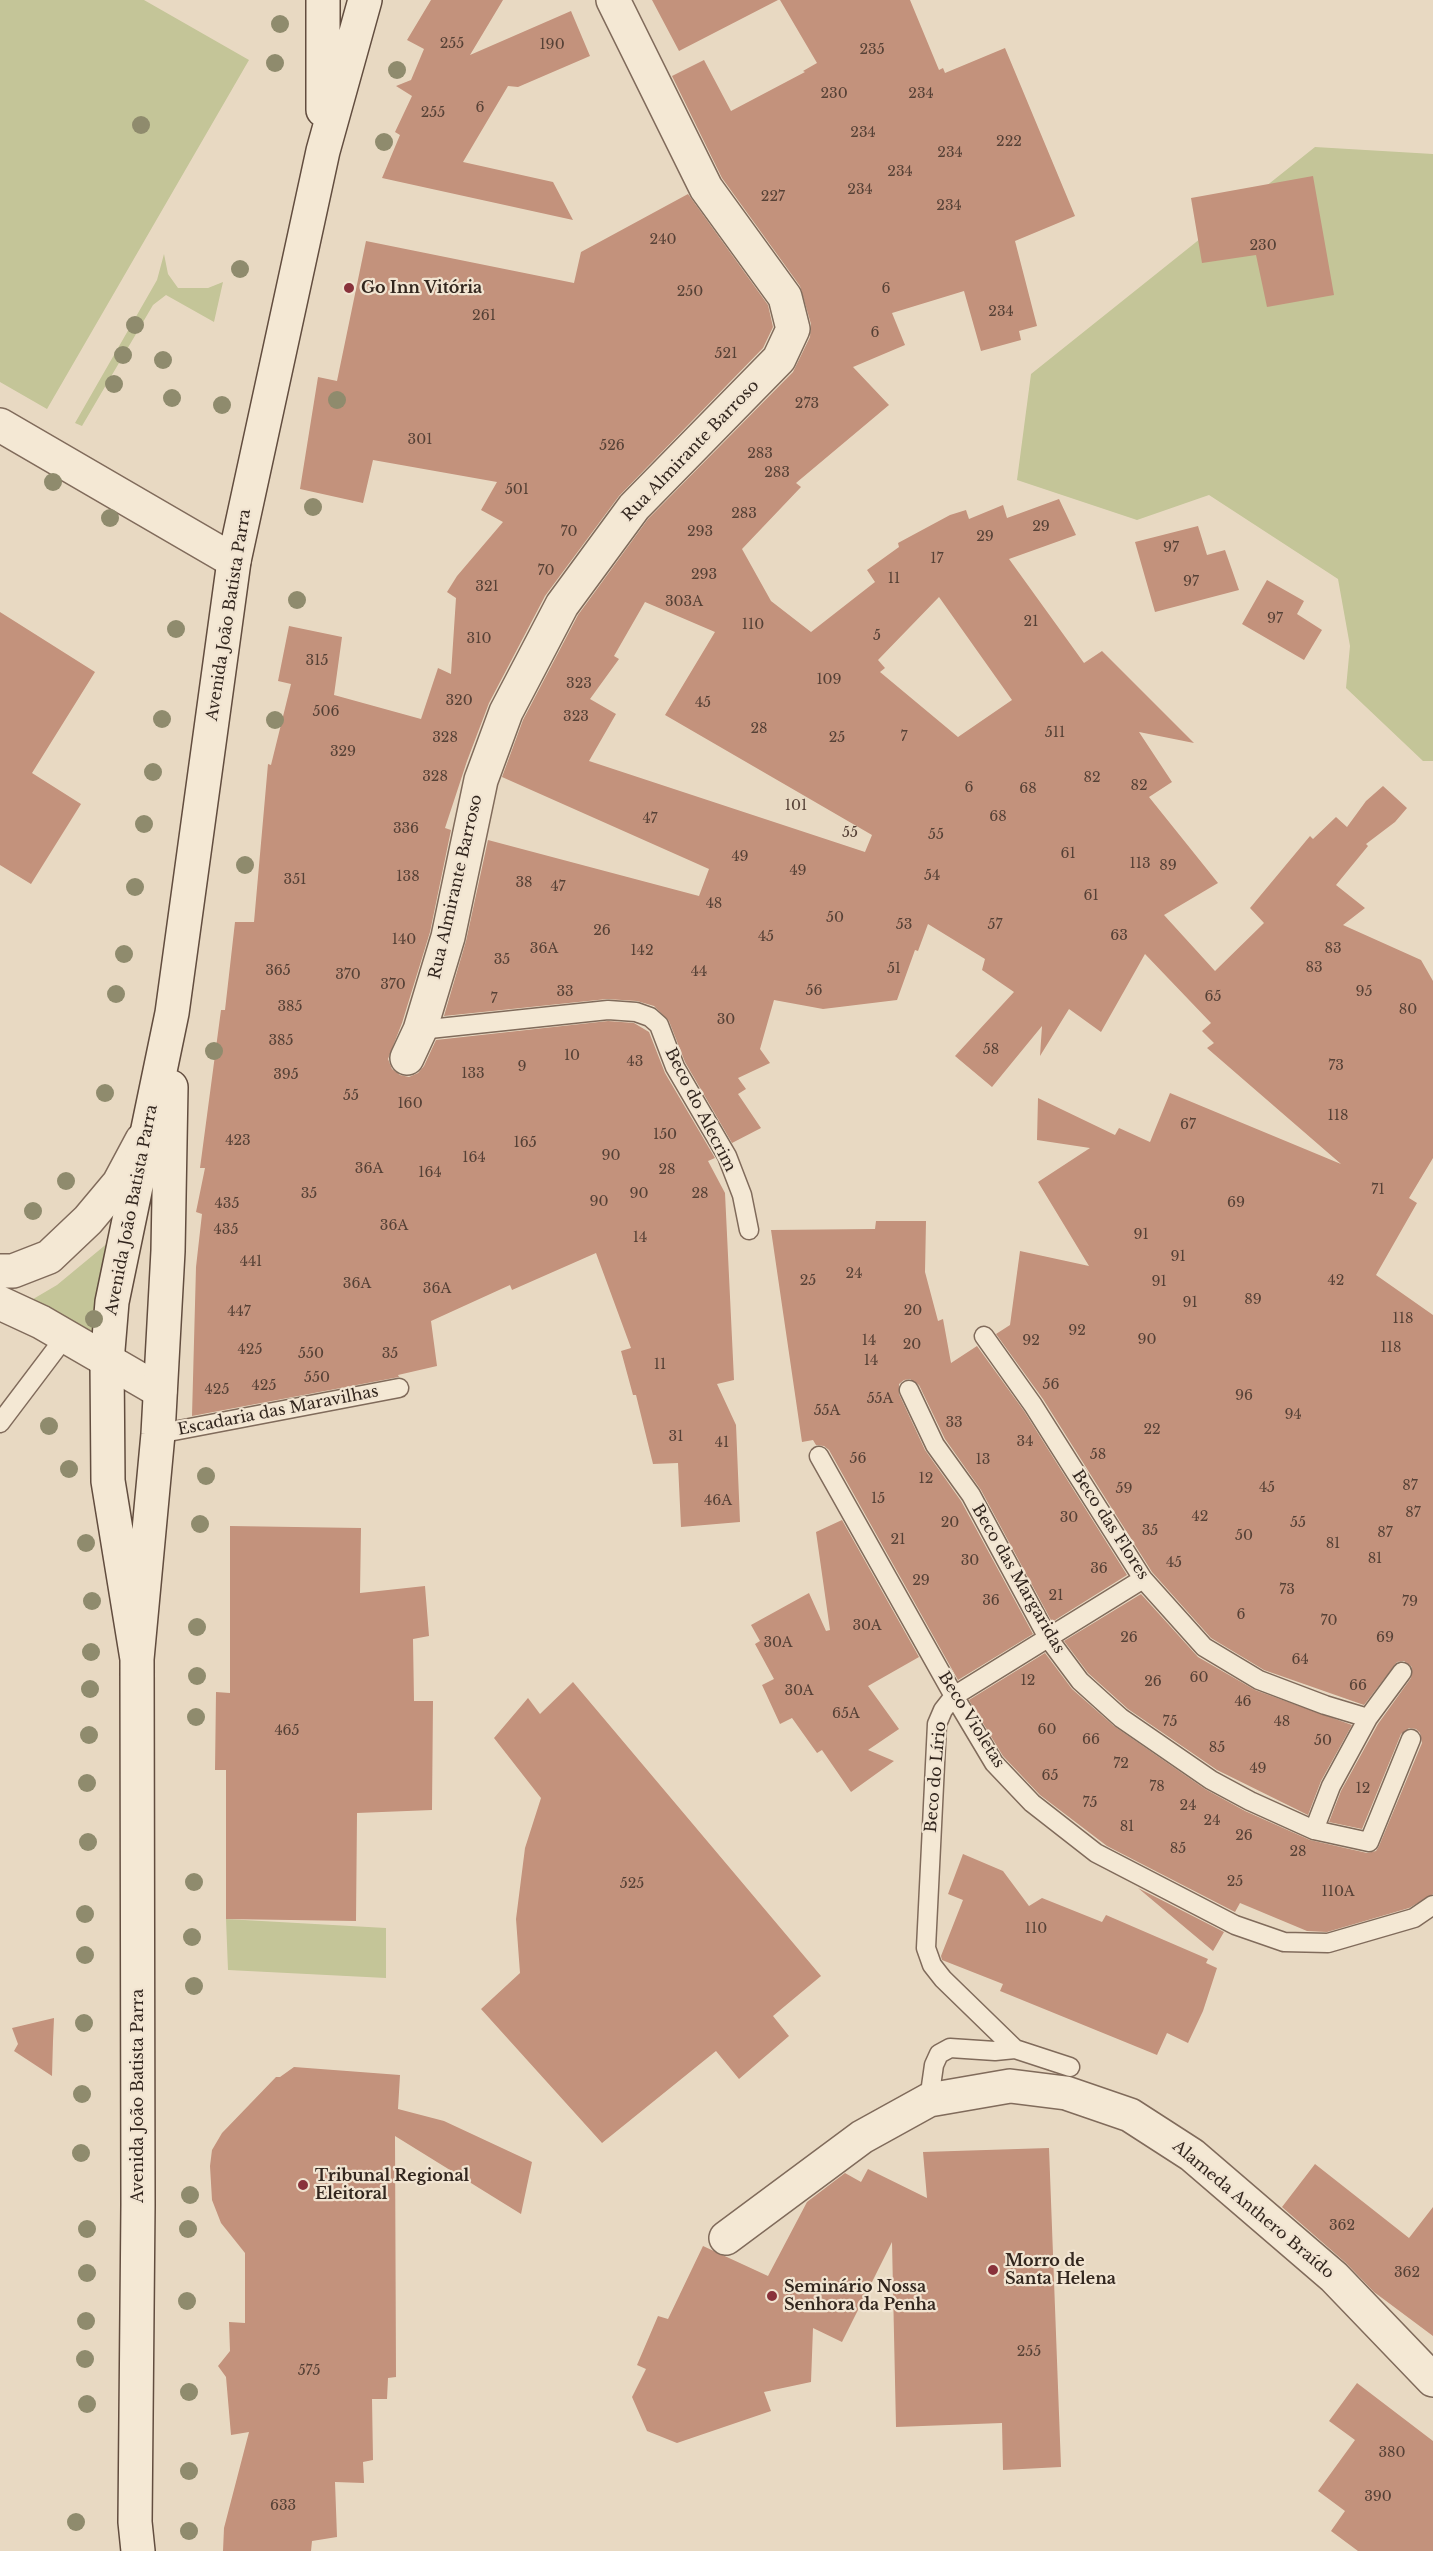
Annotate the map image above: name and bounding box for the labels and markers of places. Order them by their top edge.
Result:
place label: Go Inn Vitória [361,278,482,298]
marker: Go Inn Vitória [342,281,356,295]
place label: Tribunal Regional Eleitoral [315,2166,469,2204]
marker: Tribunal Regional Eleitoral [296,2178,310,2192]
place label: Morro de Santa Helena [1005,2251,1116,2289]
marker: Morro de Santa Helena [986,2263,1000,2277]
place label: Seminário Nossa Senhora da Penha [784,2277,936,2315]
marker: Seminário Nossa Senhora da Penha [765,2289,779,2303]

